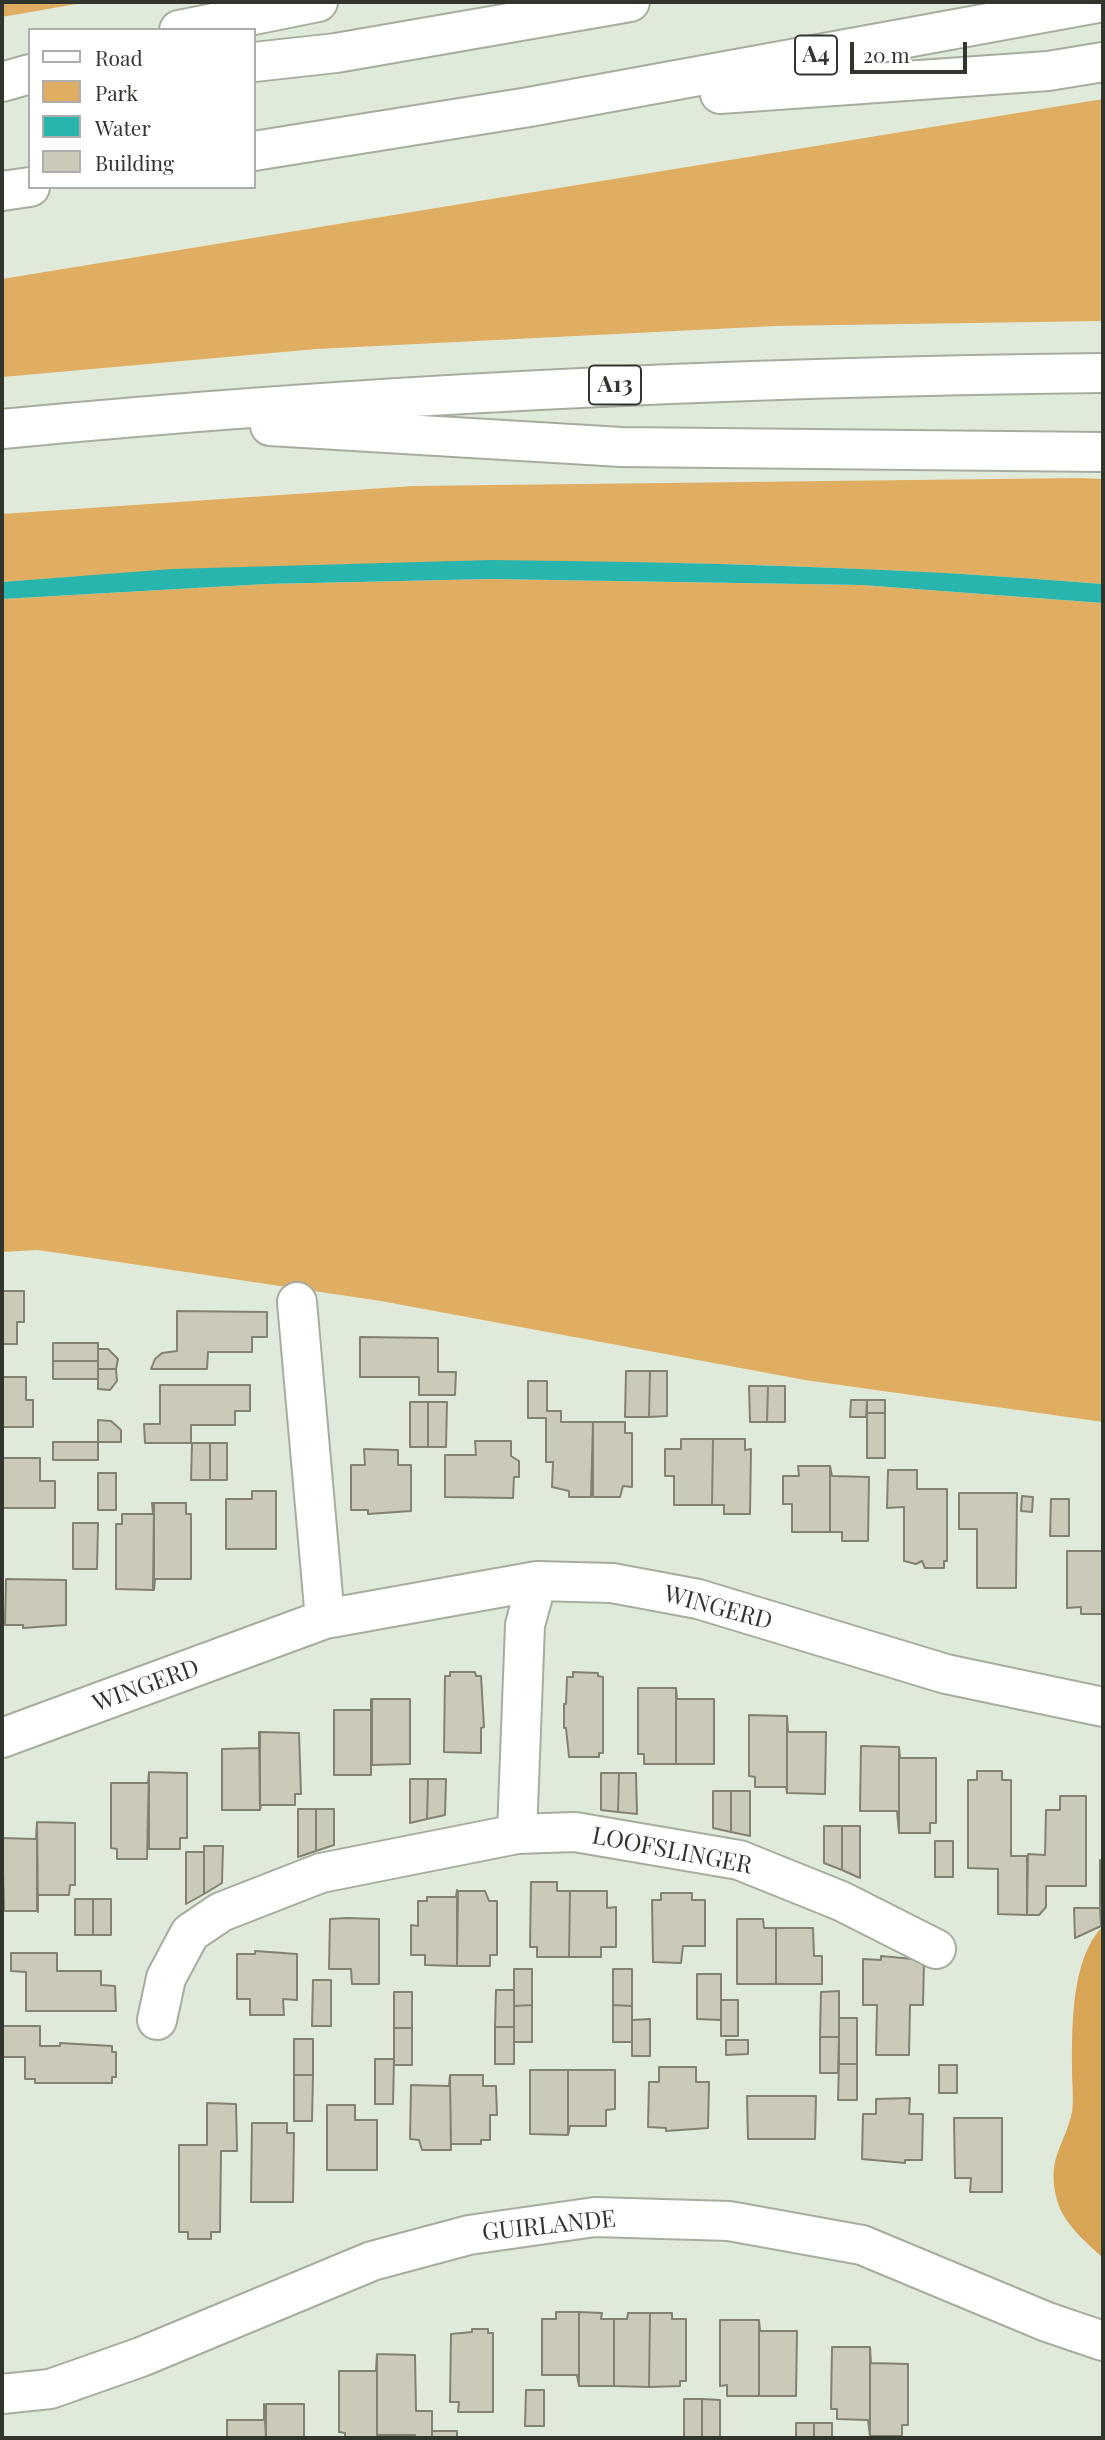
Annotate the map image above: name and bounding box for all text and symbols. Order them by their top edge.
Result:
legend [28,28,256,189]
scale bar [853,28,970,72]
road number: A4 [795,36,837,74]
text: 20 m [863,40,910,68]
text: Road [95,43,143,71]
text: Park [95,78,138,106]
text: Water [95,113,151,141]
text: Building [95,148,174,176]
road number: A13 [589,366,641,404]
street label: WINGERD [661,1580,775,1636]
street label: WINGERD [89,1653,203,1719]
street label: LOOFSLINGER [590,1821,754,1881]
street label: GUIRLANDE [481,2205,617,2247]

